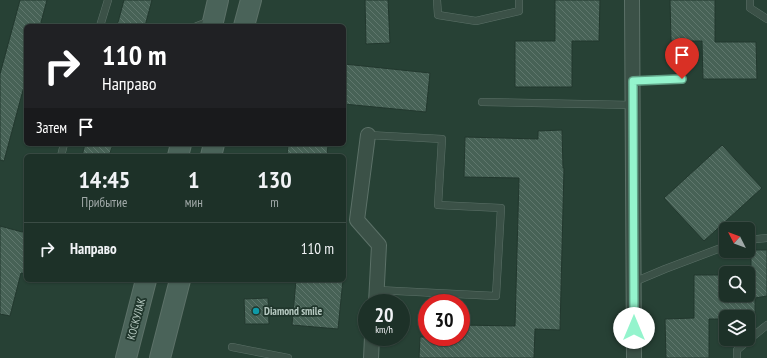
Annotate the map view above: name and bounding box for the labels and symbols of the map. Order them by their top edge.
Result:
pin [665,38,699,79]
north arrow [719,222,755,258]
speed limit sign: 30 [418,294,470,346]
street label: КОСКУЛАК [124,296,148,341]
place label: Diamond smile [264,304,322,318]
marker: Diamond smile [251,306,261,316]
position arrow [613,307,655,349]

